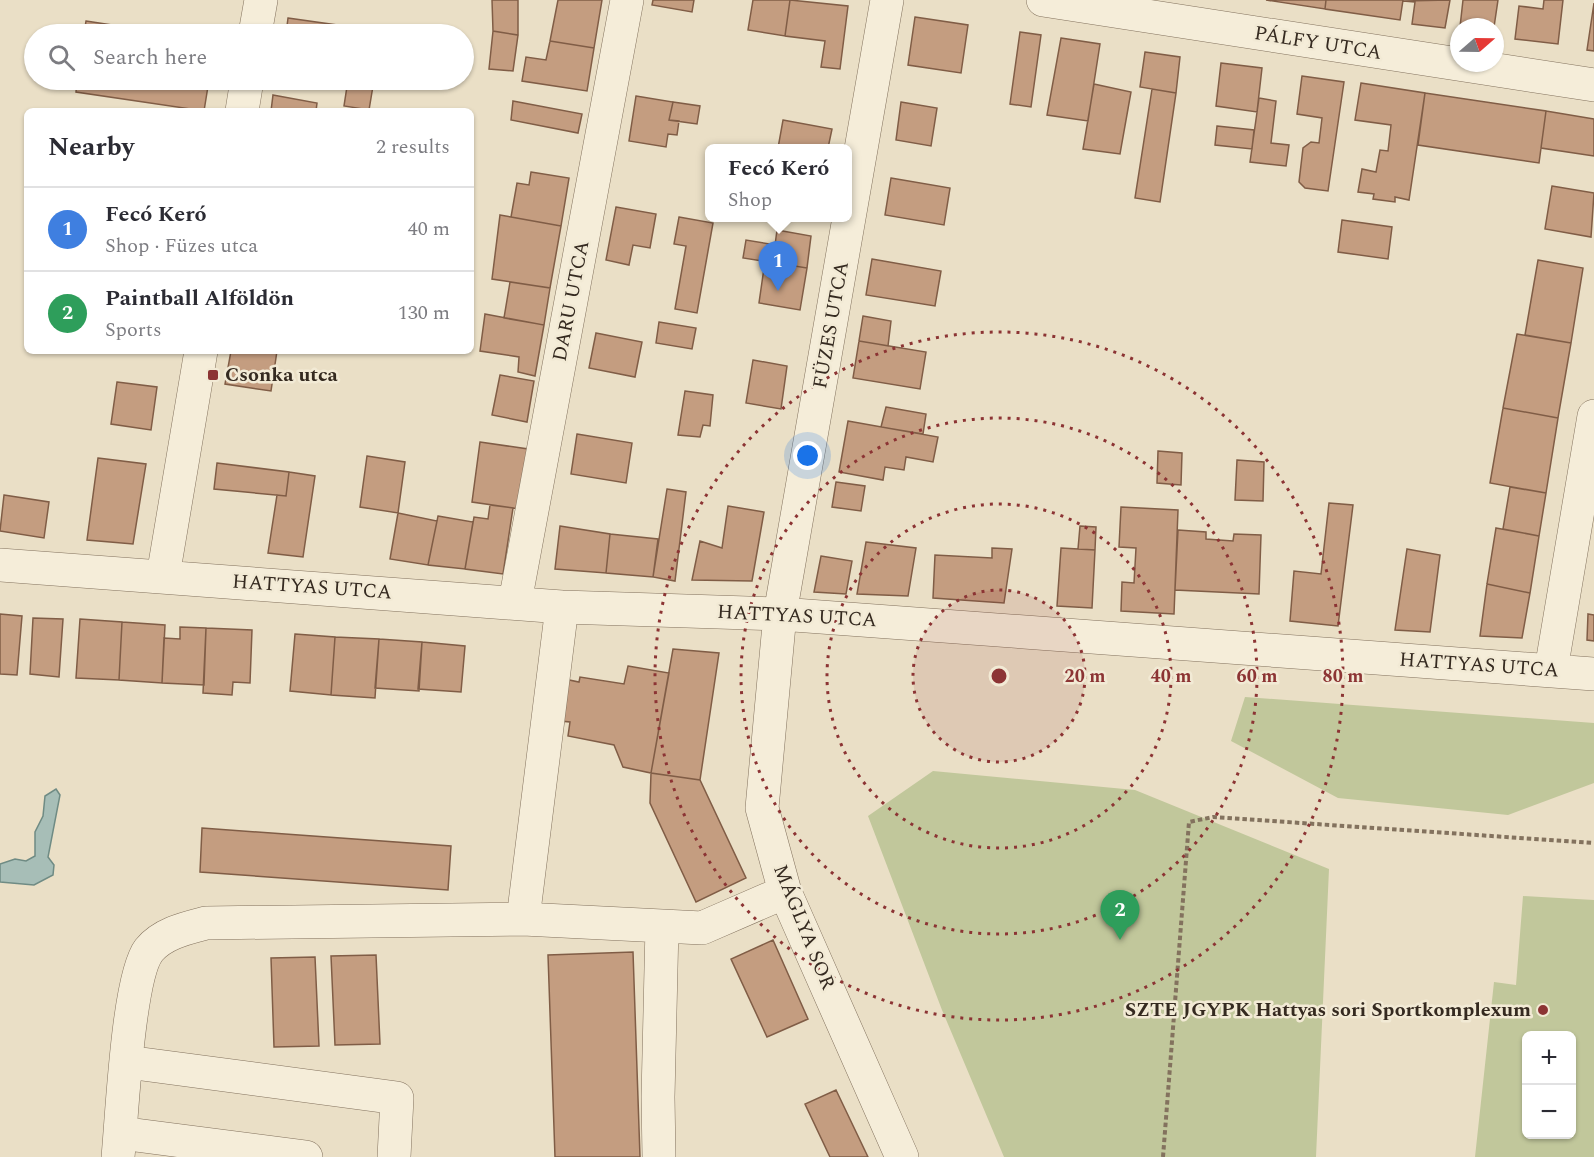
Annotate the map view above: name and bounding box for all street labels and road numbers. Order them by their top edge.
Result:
street label: PÁLFY UTCA [1252,18,1384,68]
street label: DARU UTCA [545,238,597,364]
street label: FÜZES UTCA [805,259,857,391]
street label: HATTYAS UTCA [231,566,393,608]
street label: HATTYAS UTCA [716,597,878,635]
street label: HATTYAS UTCA [1398,644,1560,686]
street label: MÁGLYA SOR [765,860,843,995]

